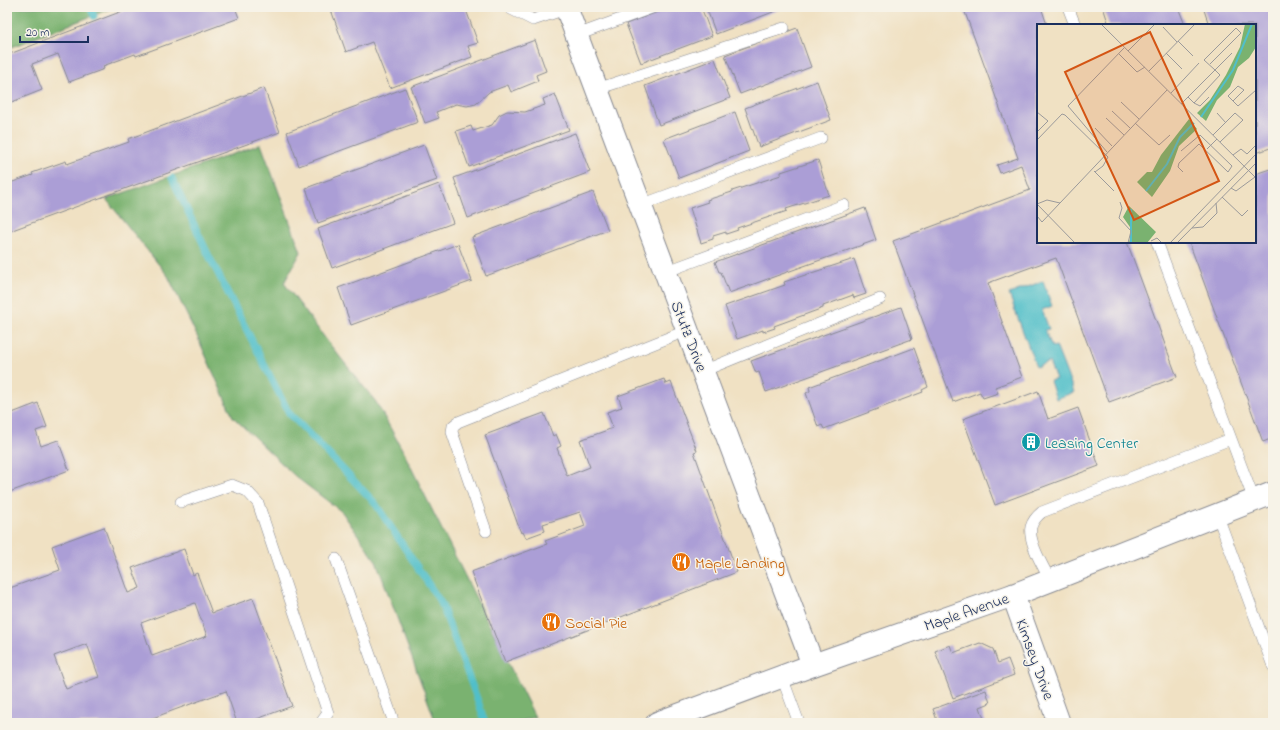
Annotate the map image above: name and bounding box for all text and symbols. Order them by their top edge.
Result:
scale bar [20,18,88,44]
text: 20 m [26,24,49,42]
inset map [1037,24,1256,243]
street label: Stutz Drive [664,298,713,376]
building icon: Leasing Center [1020,431,1042,453]
place label: Leasing Center [1045,432,1138,456]
restaurant icon: Maple Landing [670,551,692,573]
place label: Maple Landing [695,552,785,576]
street label: Maple Avenue [921,587,1013,639]
restaurant icon: Social Pie [540,611,562,633]
place label: Social Pie [565,612,628,636]
street label: Kimsey Drive [1008,616,1060,704]

